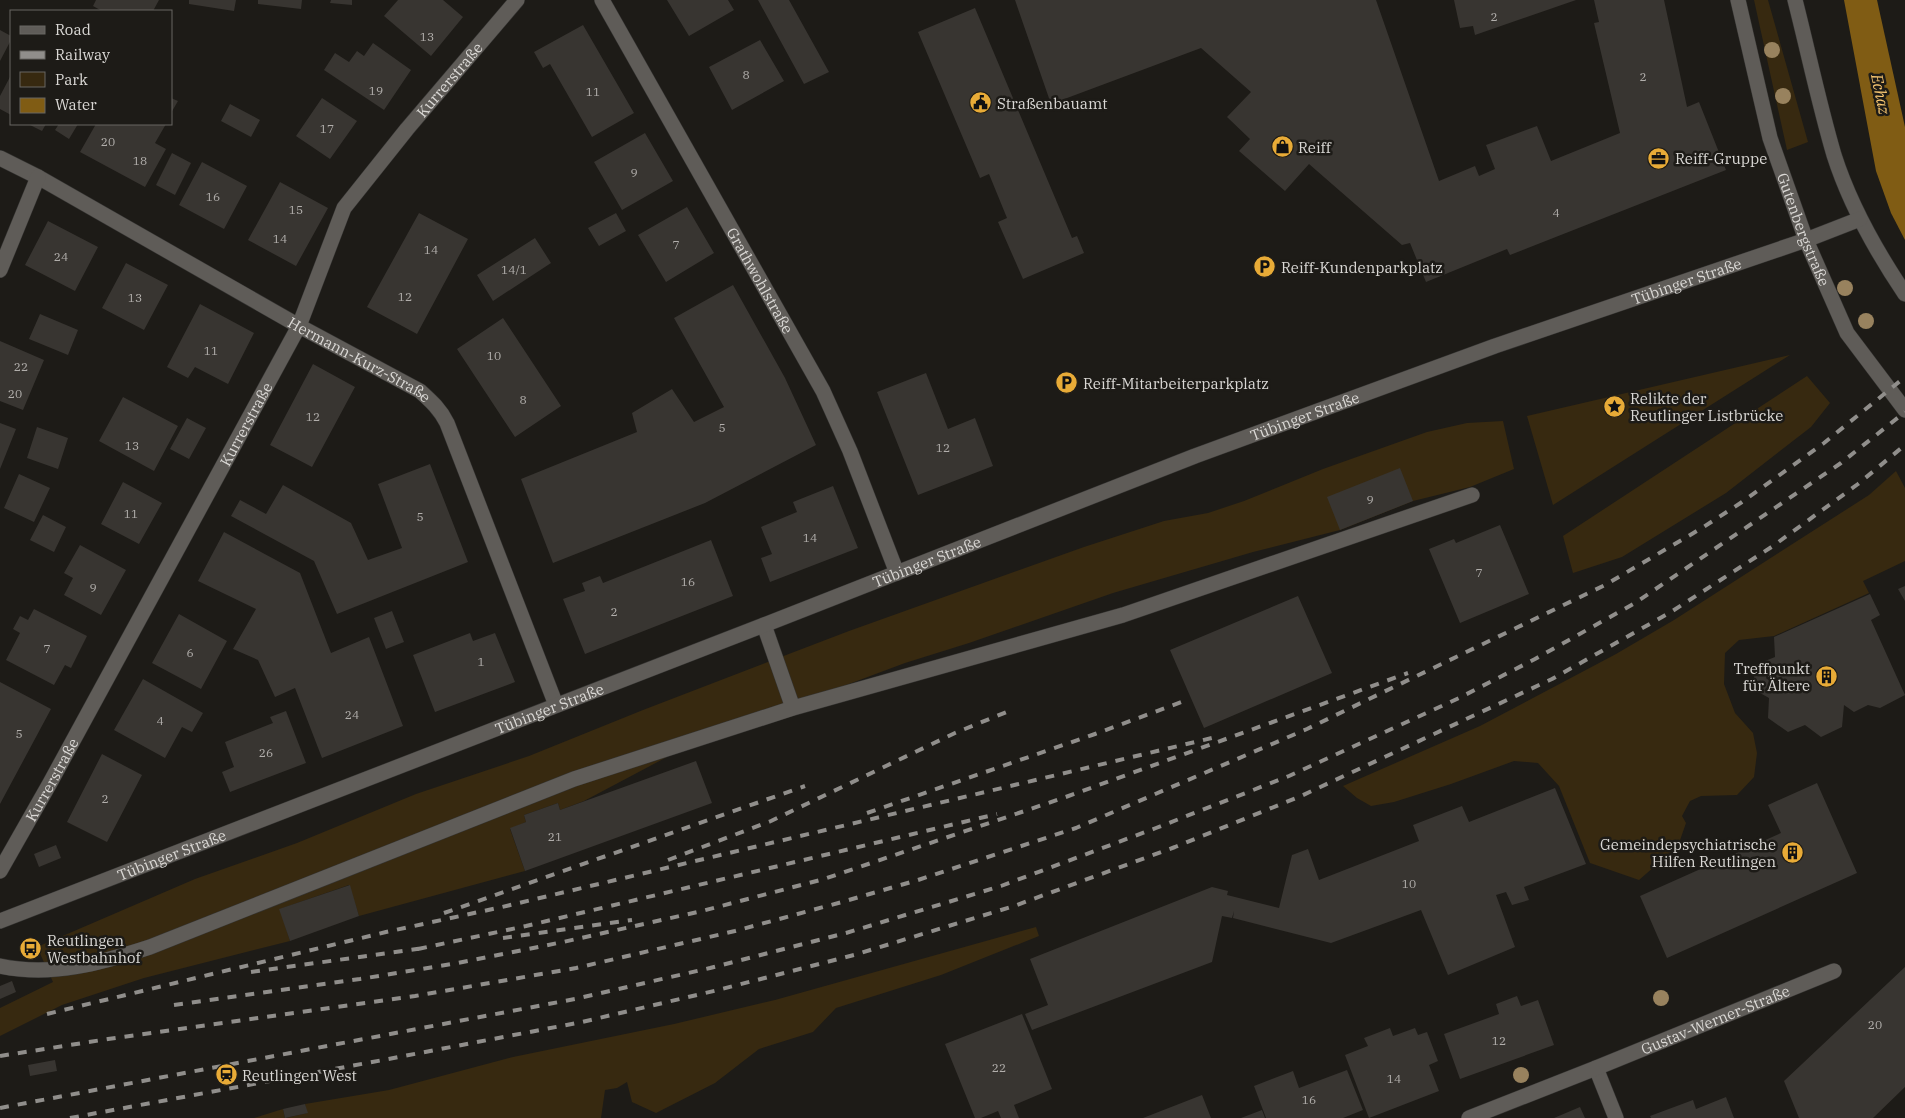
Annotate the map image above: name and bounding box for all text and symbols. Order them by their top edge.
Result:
house number: 2 [1490,9,1498,24]
legend [10,10,172,125]
text: Road [55,20,91,39]
house number: 13 [420,29,434,44]
street label: Kurrerstraße [412,38,486,121]
text: Railway [55,45,110,64]
house number: 8 [742,67,750,82]
house number: 2 [1639,69,1647,84]
text: Park [55,70,88,89]
water label: Echaz [1867,71,1895,117]
house number: 19 [369,83,383,98]
house number: 11 [586,84,600,99]
public building icon: Straßenbauamt [969,91,993,115]
place label: Straßenbauamt [997,94,1108,113]
text: Water [55,95,97,114]
house number: 17 [320,121,334,136]
house number: 20 [101,134,115,149]
shop icon: Reiff [1270,135,1294,159]
place label: Reiff [1298,138,1332,157]
office icon: Reiff-Gruppe [1647,146,1671,170]
place label: Reiff-Gruppe [1675,149,1767,168]
house number: 18 [133,153,147,168]
house number: 9 [630,165,638,180]
street label: Gutenbergstraße [1773,170,1835,289]
house number: 16 [206,189,220,204]
house number: 15 [289,202,303,217]
house number: 4 [1552,205,1560,220]
street label: Grathwohlstraße [723,224,798,337]
house number: 14 [273,231,287,246]
house number: 7 [672,237,680,252]
house number: 14 [424,242,438,257]
house number: 24 [54,249,68,264]
street label: Tübinger Straße [1629,253,1744,308]
parking icon: Reiff-Kundenparkplatz [1253,255,1277,279]
place label: Reiff-Kundenparkplatz [1281,258,1443,277]
house number: 14/1 [501,262,527,277]
house number: 12 [398,289,412,304]
house number: 13 [128,290,142,305]
street label: Hermann-Kurz-Straße [285,312,435,406]
house number: 11 [204,343,218,358]
house number: 10 [487,348,501,363]
house number: 22 [14,359,28,374]
parking icon: Reiff-Mitarbeiterparkplatz [1055,371,1079,395]
place label: Reiff-Mitarbeiterparkplatz [1083,374,1269,393]
street label: Kurrerstraße [215,379,276,469]
house number: 20 [8,386,22,401]
street label: Tübinger Straße [1247,387,1362,445]
place label: Relikte der Reutlinger Listbrücke [1630,389,1783,425]
house number: 8 [519,392,527,407]
place icon: Relikte der Reutlinger Listbrücke [1602,395,1626,419]
house number: 12 [306,409,320,424]
house number: 5 [718,420,726,435]
house number: 13 [125,438,139,453]
house number: 12 [936,440,950,455]
house number: 9 [1366,492,1374,507]
house number: 11 [124,506,138,521]
house number: 5 [416,509,424,524]
house number: 14 [803,530,817,545]
street label: Tübinger Straße [870,531,984,591]
house number: 7 [1475,565,1483,580]
house number: 16 [681,574,695,589]
house number: 9 [89,580,97,595]
house number: 2 [610,604,618,619]
house number: 7 [43,641,51,656]
house number: 6 [186,645,194,660]
house number: 1 [477,654,485,669]
place label: Treffpunkt für Ältere [1734,659,1810,695]
building icon: Treffpunkt für Ältere [1814,665,1838,689]
street label: Tübinger Straße [492,679,606,738]
house number: 24 [345,707,359,722]
house number: 4 [156,713,164,728]
house number: 5 [15,726,23,741]
street label: Kurrerstraße [21,734,82,825]
house number: 26 [259,745,273,760]
house number: 2 [101,791,109,806]
street label: Tübinger Straße [115,825,229,884]
house number: 21 [548,829,562,844]
place label: Gemeindepsychiatrische Hilfen Reutlingen [1600,835,1776,871]
building icon: Gemeindepsychiatrische Hilfen Reutlingen [1780,841,1804,865]
house number: 10 [1402,876,1416,891]
place label: Reutlingen Westbahnhof [47,931,141,967]
bus stop icon: Reutlingen Westbahnhof [19,937,43,961]
street label: Gustav-Werner-Straße [1638,981,1792,1058]
house number: 20 [1868,1017,1882,1032]
house number: 12 [1492,1033,1506,1048]
house number: 22 [992,1060,1006,1075]
station icon: Reutlingen West [214,1063,238,1087]
place label: Reutlingen West [242,1066,357,1085]
house number: 14 [1387,1071,1401,1086]
house number: 16 [1302,1092,1316,1107]

